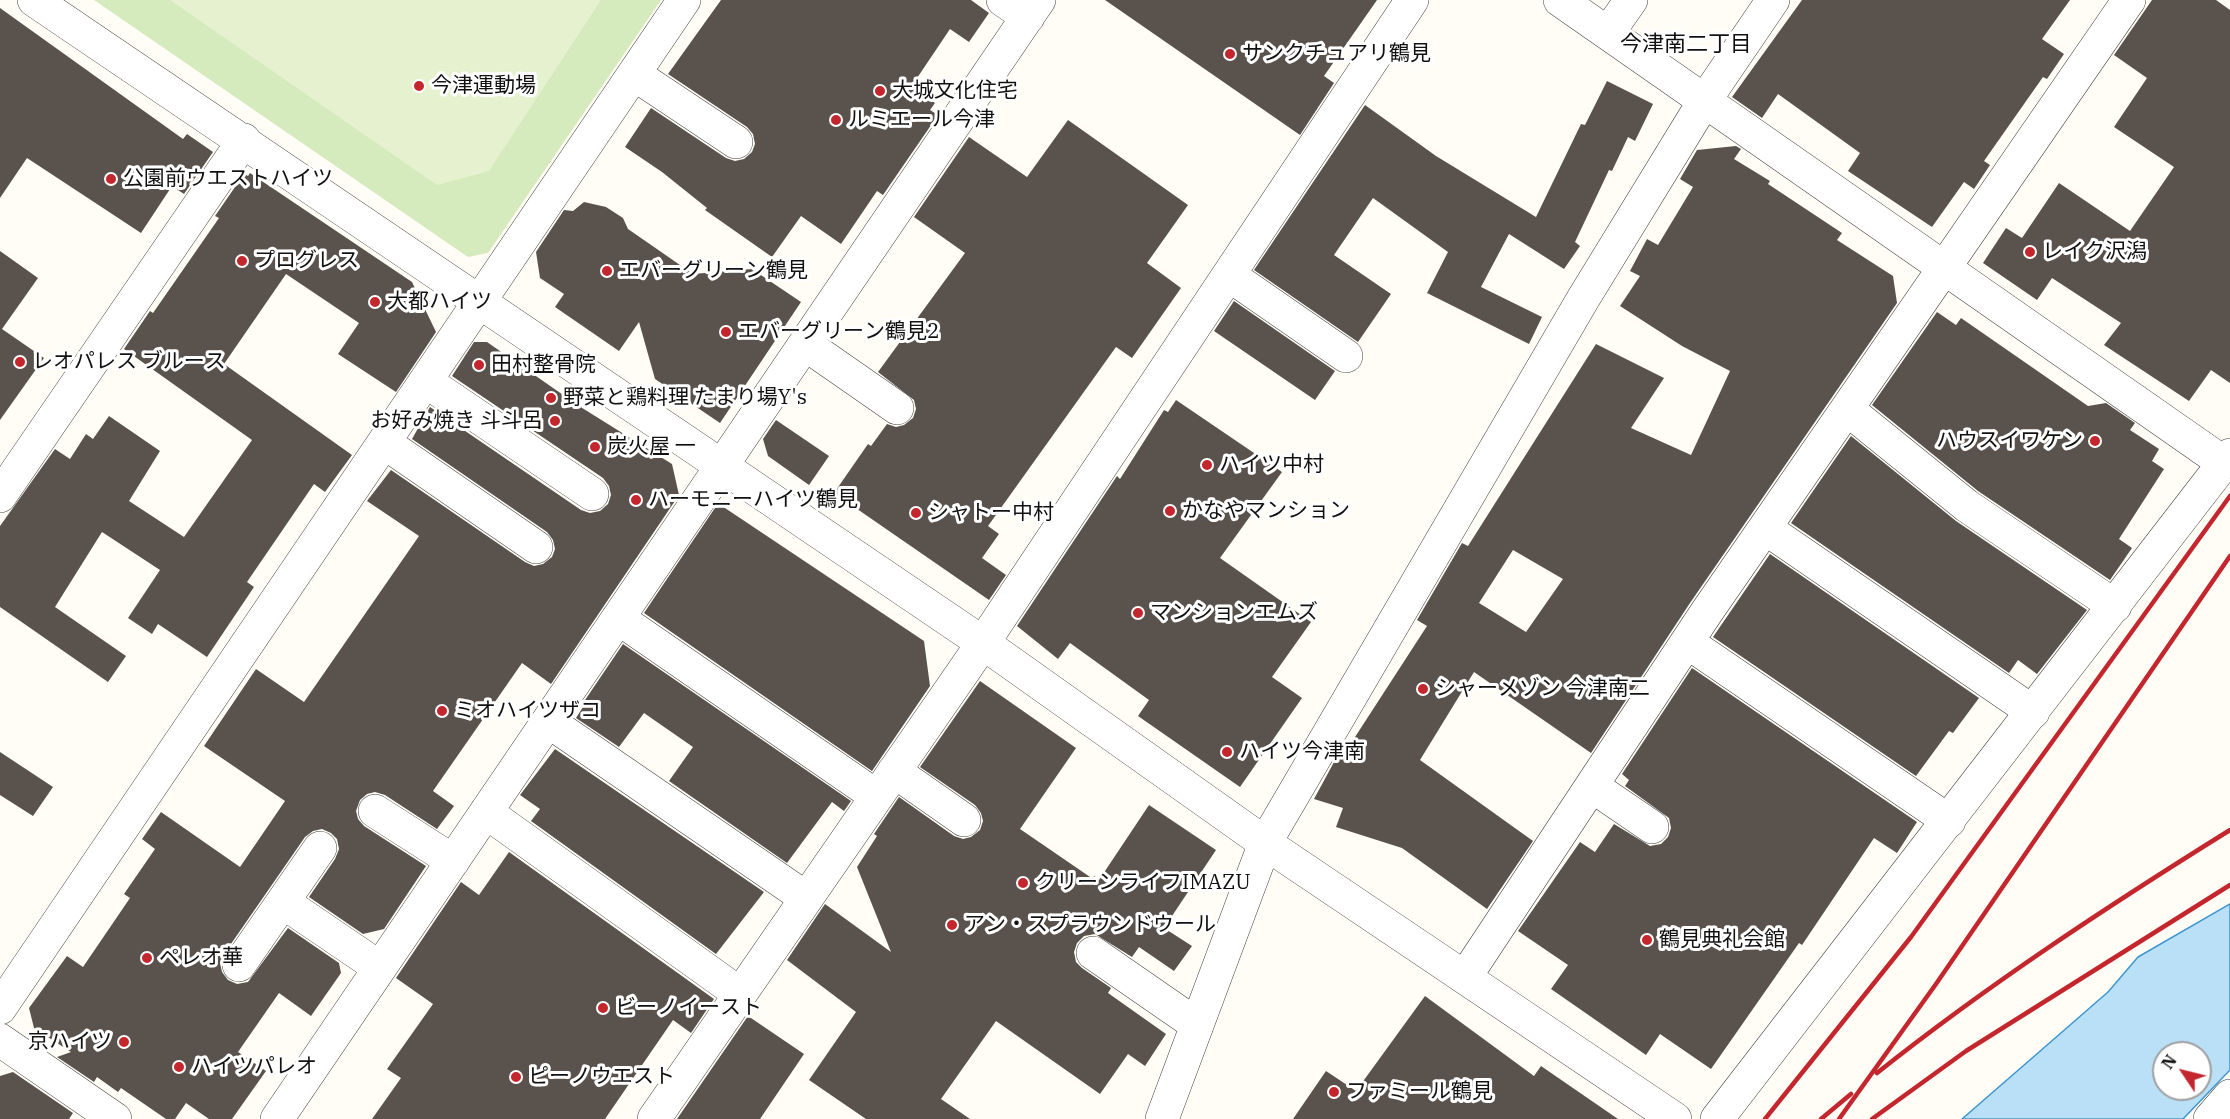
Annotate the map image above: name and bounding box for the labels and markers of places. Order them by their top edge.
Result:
place label: サンクチュアリ鶴見 [1242,41,1431,67]
marker: サンクチュアリ鶴見 [1223,47,1237,61]
place label: 今津運動場 [431,73,536,99]
place label: 大城文化住宅 [892,78,1018,104]
marker: 今津運動場 [412,79,426,93]
marker: 大城文化住宅 [873,84,887,98]
place label: ルミエール今津 [848,107,995,133]
marker: ルミエール今津 [829,113,843,127]
place label: 公園前ウエストハイツ [123,166,333,192]
marker: 公園前ウエストハイツ [104,172,118,186]
place label: レイク沢潟 [2042,239,2147,265]
marker: レイク沢潟 [2023,245,2037,259]
place label: プログレス [254,248,359,274]
marker: プログレス [235,254,249,268]
place label: エバーグリーン鶴見 [619,258,808,284]
marker: エバーグリーン鶴見 [600,264,614,278]
place label: 大都ハイツ [387,289,492,315]
marker: 大都ハイツ [368,295,382,309]
place label: エバーグリーン鶴見2 [738,319,940,345]
marker: エバーグリーン鶴見2 [719,325,733,339]
place label: レオパレス ブルース [32,349,226,375]
place label: 田村整骨院 [491,352,596,378]
marker: レオパレス ブルース [13,355,27,369]
marker: 田村整骨院 [472,358,486,372]
place label: 野菜と鶏料理 たまり場Y's [563,385,807,411]
marker: 野菜と鶏料理 たまり場Y's [544,391,558,405]
place label: お好み焼き 斗斗呂 [370,408,543,434]
marker: お好み焼き 斗斗呂 [548,414,562,428]
place label: ハウスイワケン [1936,428,2083,454]
place label: 炭火屋 一 [607,434,696,460]
marker: ハウスイワケン [2088,434,2102,448]
marker: 炭火屋 一 [588,440,602,454]
place label: ハイツ中村 [1219,452,1324,478]
marker: ハイツ中村 [1200,458,1214,472]
place label: ハーモニーハイツ鶴見 [648,487,858,513]
marker: ハーモニーハイツ鶴見 [629,493,643,507]
place label: かなやマンション [1182,498,1350,524]
place label: シャトー中村 [928,500,1054,526]
marker: かなやマンション [1163,504,1177,518]
marker: シャトー中村 [909,506,923,520]
place label: マンションエムズ [1150,600,1318,626]
marker: マンションエムズ [1131,606,1145,620]
place label: シャーメゾン 今津南二 [1435,676,1650,702]
marker: シャーメゾン 今津南二 [1416,682,1430,696]
place label: ミオハイツザコ [454,698,601,724]
marker: ミオハイツザコ [435,704,449,718]
place label: ハイツ今津南 [1239,739,1365,765]
marker: ハイツ今津南 [1220,745,1234,759]
place label: クリーンライフIMAZU [1035,870,1251,896]
marker: クリーンライフIMAZU [1016,876,1030,890]
place label: アン・スプラウンドウール [964,912,1216,938]
marker: アン・スプラウンドウール [945,918,959,932]
place label: 鶴見典礼会館 [1659,927,1785,953]
marker: 鶴見典礼会館 [1640,933,1654,947]
place label: ペレオ華 [159,945,243,971]
marker: ペレオ華 [140,951,154,965]
place label: ビーノイースト [615,995,762,1021]
marker: ビーノイースト [596,1001,610,1015]
place label: 京ハイツ [28,1029,112,1055]
marker: 京ハイツ [117,1035,131,1049]
place label: ハイツパレオ [191,1054,317,1080]
marker: ハイツパレオ [172,1060,186,1074]
place label: ピーノウエスト [528,1064,675,1090]
marker: ピーノウエスト [509,1070,523,1084]
place label: ファミール鶴見 [1346,1079,1493,1105]
marker: ファミール鶴見 [1327,1085,1341,1099]

